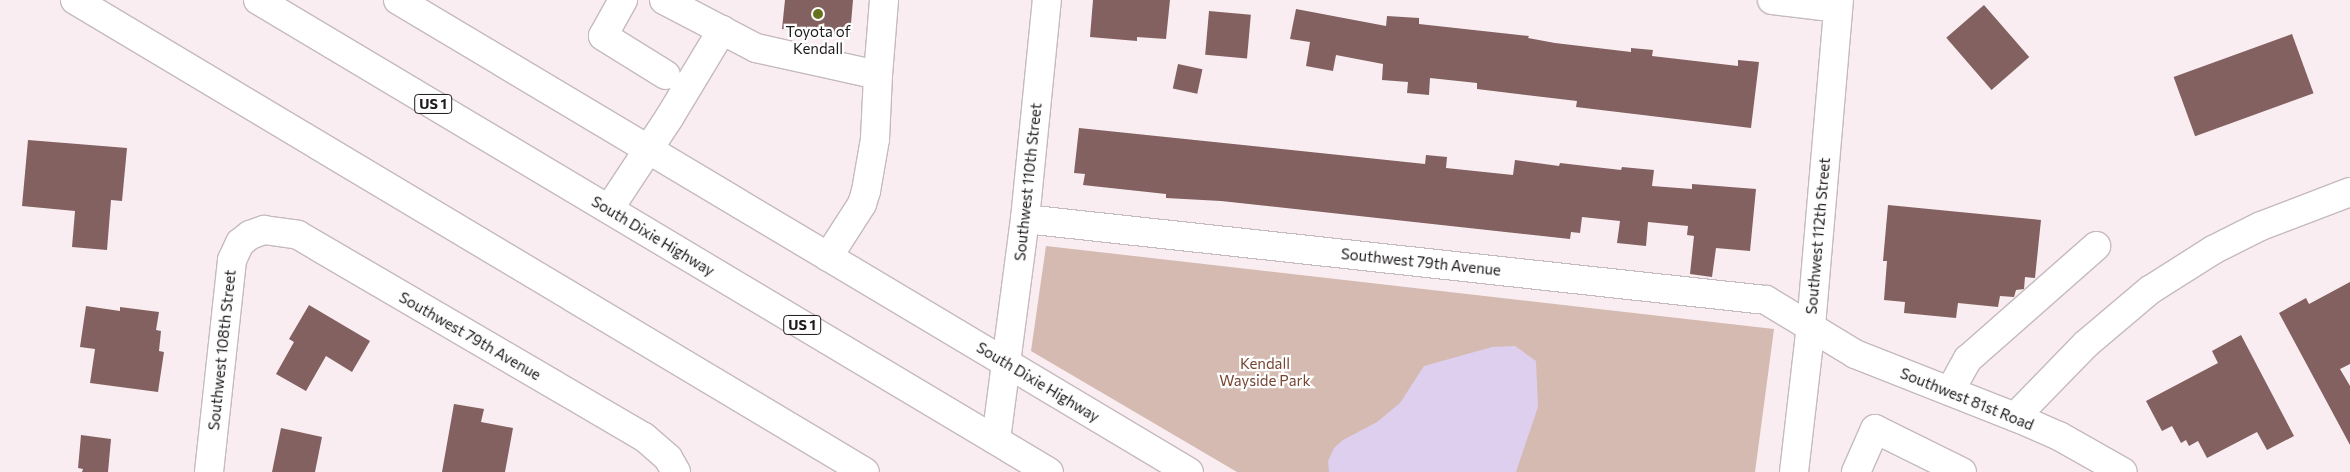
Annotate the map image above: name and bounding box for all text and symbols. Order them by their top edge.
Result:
marker: Toyota of Kendall [812,8,824,20]
place label: Toyota of Kendall [785,22,851,57]
road number: US 1 [413,92,453,116]
street label: Southwest 110th Street [1011,102,1045,262]
street label: Southwest 112th Street [1802,157,1834,315]
street label: South Dixie Highway [588,192,718,280]
street label: Southwest 79th Avenue [1340,245,1502,279]
street label: Southwest 108th Street [205,269,239,431]
street label: Southwest 79th Avenue [396,288,544,384]
road number: US 1 [782,314,822,336]
street label: South Dixie Highway [973,338,1103,426]
park label: Kendall Wayside Park [1219,354,1311,389]
street label: Southwest 81st Road [1898,364,2036,434]

